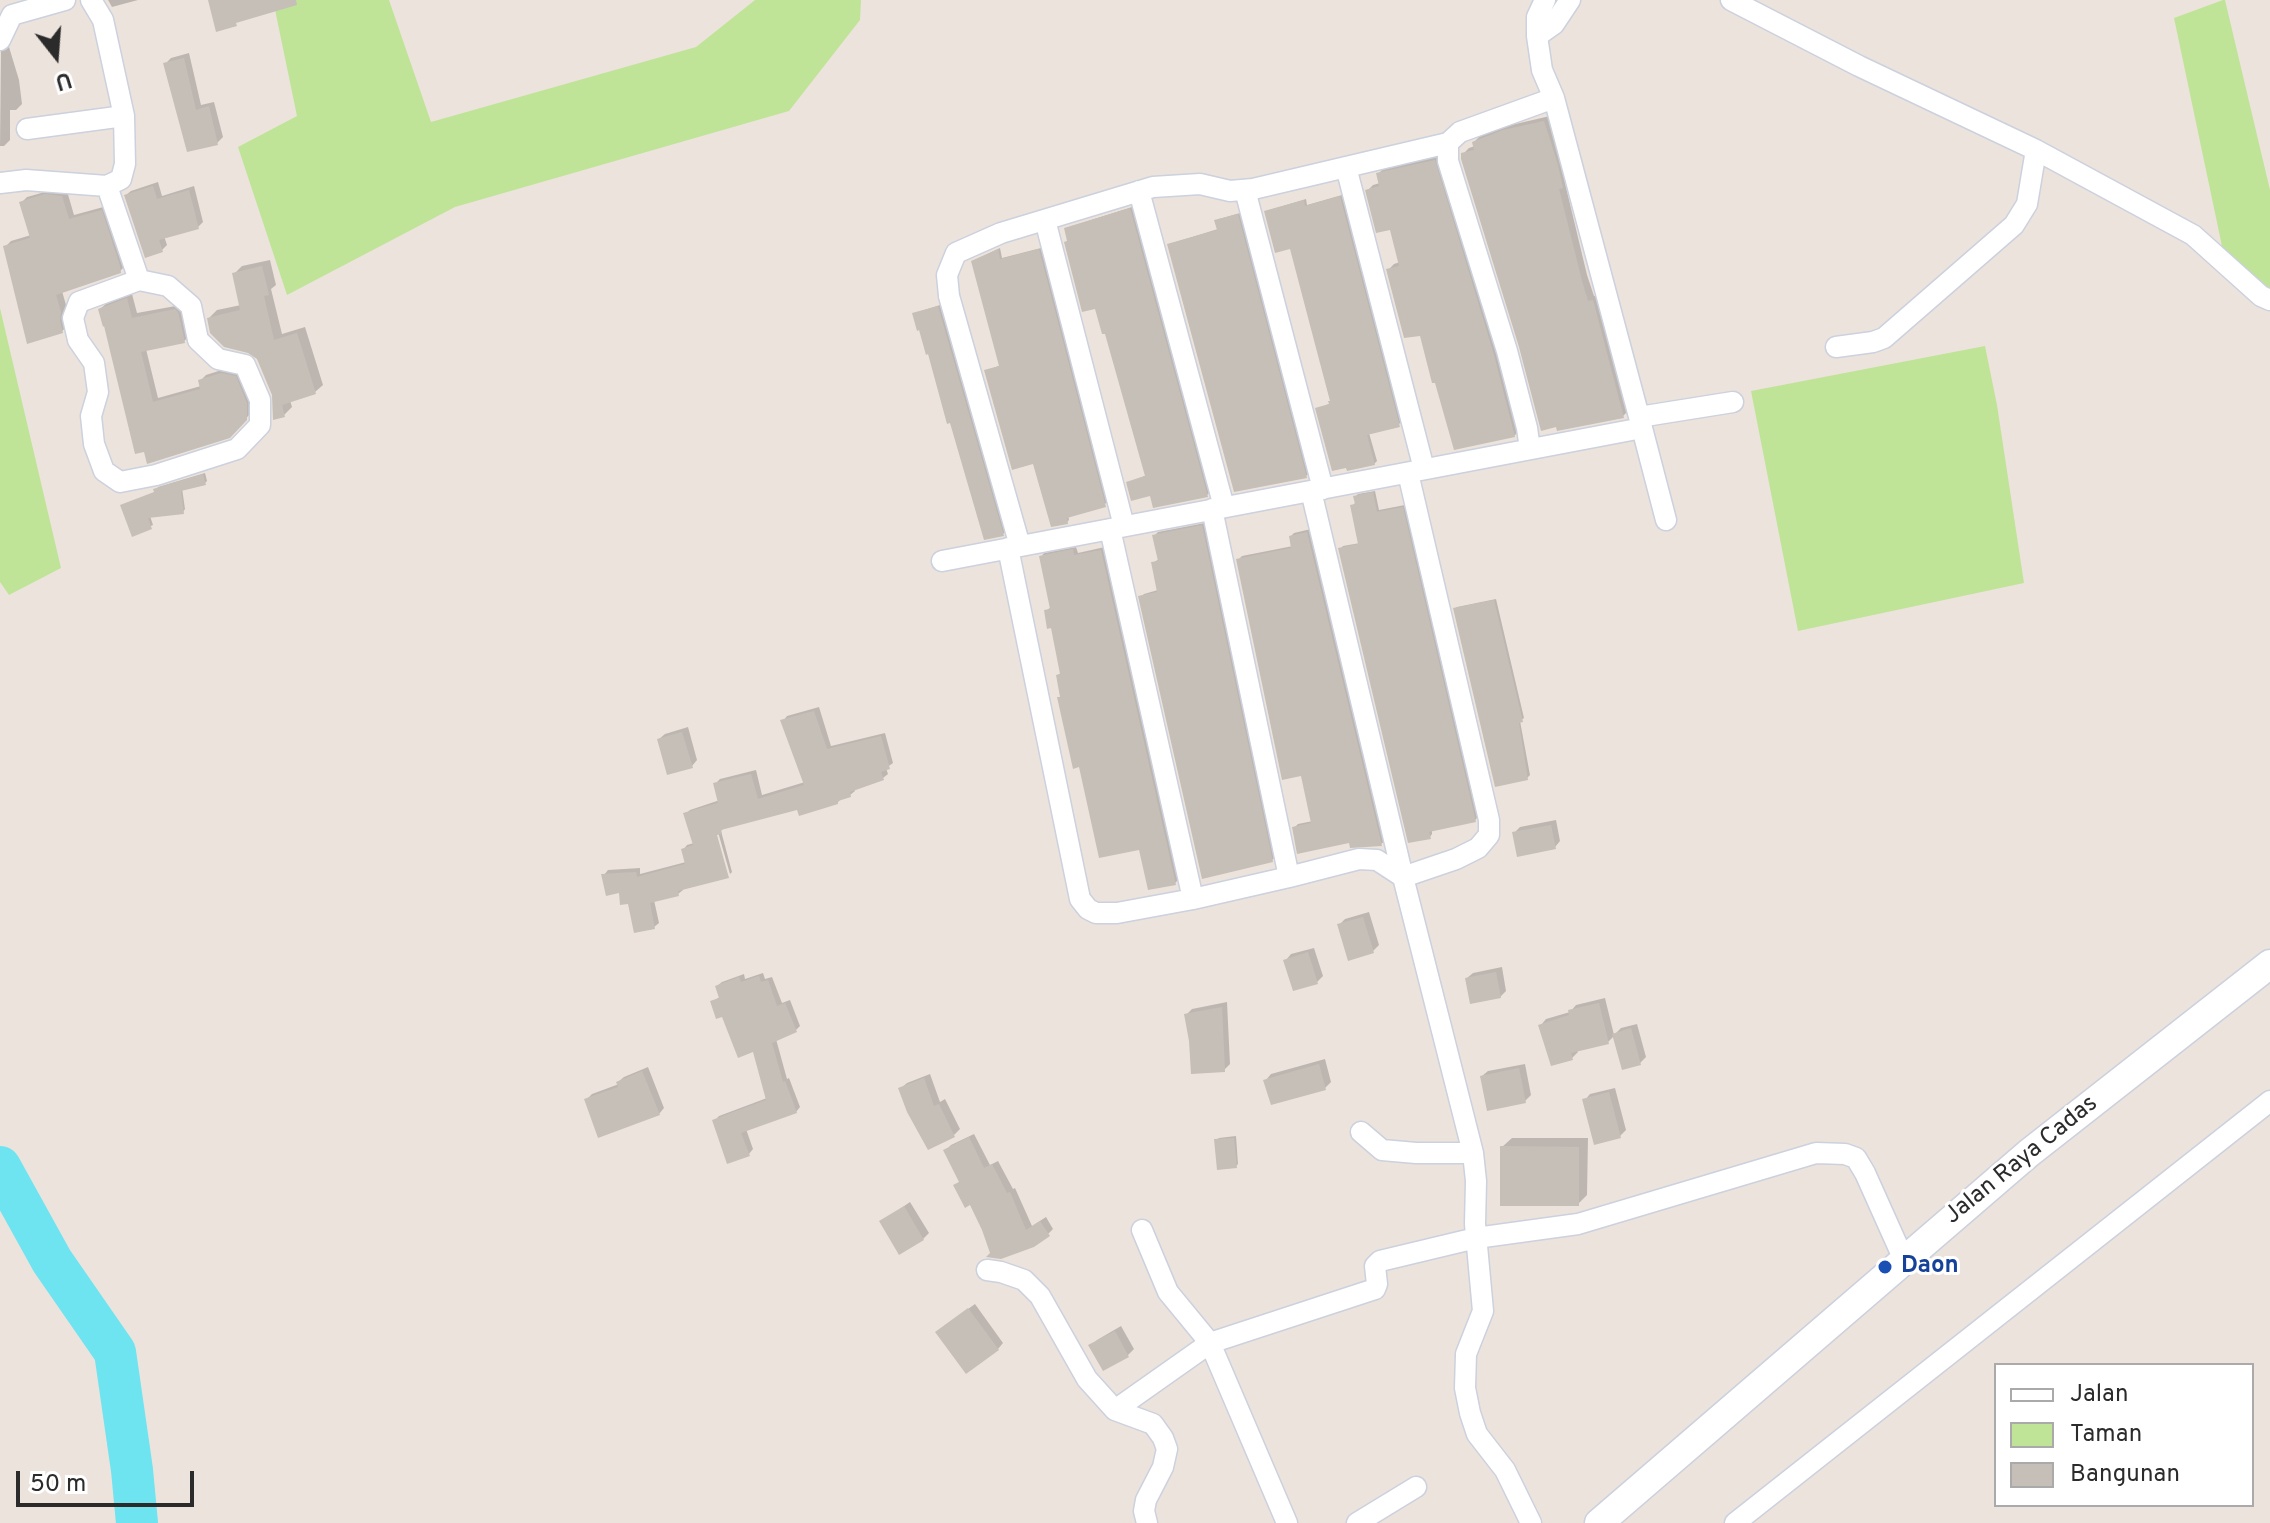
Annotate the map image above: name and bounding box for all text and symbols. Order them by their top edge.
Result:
north arrow [16,16,96,96]
text: U [52,64,75,95]
street label: Jalan Raya Cadas [1940,1090,2104,1232]
place label: Daon [1901,1253,1959,1281]
marker: Daon [1876,1258,1894,1276]
legend [1994,1363,2254,1507]
text: Jalan [2070,1380,2128,1410]
text: Taman [2070,1420,2142,1450]
scale bar [20,1455,198,1505]
text: Bangunan [2070,1460,2180,1490]
text: 50 m [30,1470,86,1500]

